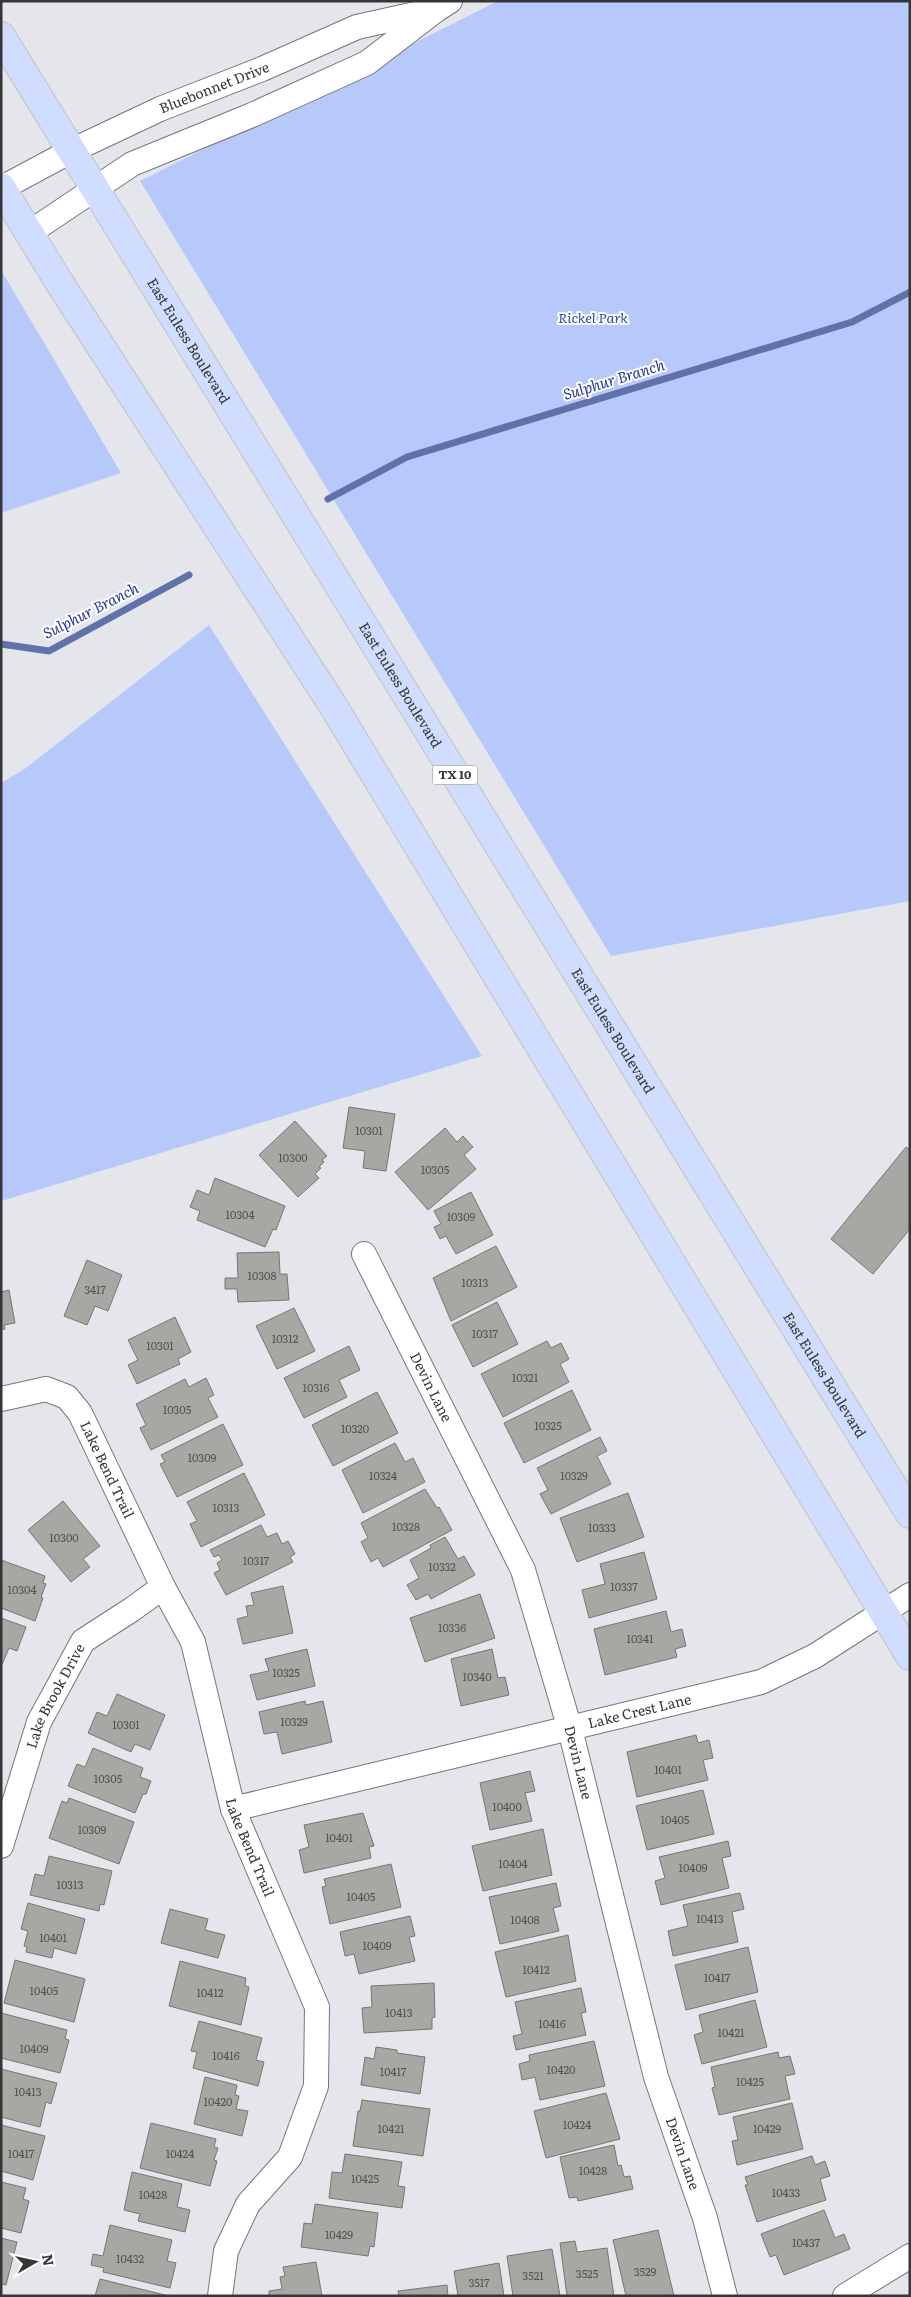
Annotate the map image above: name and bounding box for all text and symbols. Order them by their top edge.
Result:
street label: Bluebonnet Drive [156,56,272,117]
street label: East Euless Boulevard [143,274,236,407]
park label: Rickel Park [558,307,628,327]
water label: Sulphur Branch [560,352,667,405]
water label: Sulphur Branch [38,576,142,644]
street label: East Euless Boulevard [355,618,448,752]
road number: TX 10 [432,766,478,784]
street label: East Euless Boulevard [567,964,660,1097]
house number: 10301 [355,1122,383,1138]
house number: 10300 [278,1149,308,1165]
house number: 10305 [421,1161,450,1177]
house number: 10304 [225,1206,255,1222]
house number: 10309 [447,1208,476,1224]
house number: 10308 [247,1267,277,1283]
house number: 10313 [461,1274,489,1290]
house number: 3417 [84,1281,106,1297]
street label: East Euless Boulevard [779,1308,872,1442]
house number: 10317 [472,1325,499,1341]
house number: 10312 [272,1330,299,1346]
house number: 10301 [146,1337,174,1353]
street label: Devin Lane [406,1348,458,1425]
house number: 10321 [512,1369,539,1385]
house number: 10316 [302,1379,330,1395]
house number: 10305 [163,1401,192,1417]
street label: Lake Bend Trail [76,1417,140,1521]
house number: 10325 [534,1417,562,1433]
house number: 10320 [341,1420,369,1436]
house number: 10309 [188,1449,217,1465]
house number: 10324 [369,1467,397,1483]
house number: 10329 [560,1467,588,1483]
house number: 10313 [212,1499,240,1515]
house number: 10328 [392,1518,420,1534]
house number: 10333 [588,1519,616,1535]
house number: 10300 [49,1529,79,1545]
house number: 10317 [243,1552,270,1568]
house number: 10332 [428,1558,456,1574]
house number: 10337 [610,1578,638,1594]
house number: 10304 [7,1581,37,1597]
house number: 10336 [438,1619,466,1635]
house number: 10341 [626,1630,654,1646]
street label: Lake Brook Drive [21,1640,89,1751]
house number: 10325 [272,1664,300,1680]
house number: 10340 [463,1668,492,1684]
street label: Lake Crest Lane [585,1688,693,1732]
house number: 10329 [280,1713,308,1729]
house number: 10301 [112,1716,140,1732]
street label: Devin Lane [560,1723,598,1801]
house number: 10401 [654,1761,682,1777]
house number: 10305 [94,1770,123,1786]
street label: Lake Bend Trail [222,1796,280,1900]
house number: 10400 [492,1798,522,1814]
house number: 10405 [661,1811,690,1827]
house number: 10309 [78,1821,107,1837]
house number: 10401 [325,1829,353,1845]
house number: 10404 [498,1855,528,1871]
house number: 10409 [678,1859,708,1875]
house number: 10313 [56,1876,84,1892]
house number: 10405 [347,1888,376,1904]
house number: 10413 [696,1910,724,1926]
house number: 10408 [510,1911,540,1927]
house number: 10401 [39,1929,67,1945]
house number: 10409 [362,1937,392,1953]
house number: 10412 [523,1961,550,1977]
house number: 10417 [704,1969,731,1985]
house number: 10405 [30,1982,59,1998]
house number: 10412 [197,1984,224,2000]
house number: 10413 [385,2004,413,2020]
house number: 10416 [538,2015,566,2031]
house number: 10421 [718,2024,745,2040]
house number: 10409 [19,2040,49,2056]
house number: 10416 [212,2047,240,2063]
house number: 10420 [547,2061,575,2077]
house number: 10417 [380,2063,407,2079]
house number: 10425 [736,2073,764,2089]
house number: 10413 [14,2083,42,2099]
house number: 10420 [204,2093,232,2109]
street label: Devin Lane [662,2114,705,2192]
house number: 10424 [563,2116,591,2132]
house number: 10421 [378,2120,405,2136]
house number: 10429 [753,2120,781,2136]
house number: 10417 [8,2145,35,2161]
house number: 10424 [166,2145,194,2161]
house number: 10428 [579,2162,607,2178]
house number: 10425 [351,2170,379,2186]
house number: 10433 [772,2184,800,2200]
house number: 10428 [139,2186,167,2202]
house number: 10429 [325,2226,353,2242]
house number: 10437 [792,2234,820,2250]
north arrow [10,2237,60,2287]
house number: 10432 [116,2250,144,2266]
text: N [38,2252,60,2267]
house number: 3529 [634,2263,657,2279]
house number: 3525 [576,2265,599,2281]
house number: 3521 [522,2267,544,2283]
house number: 3517 [468,2274,490,2290]

